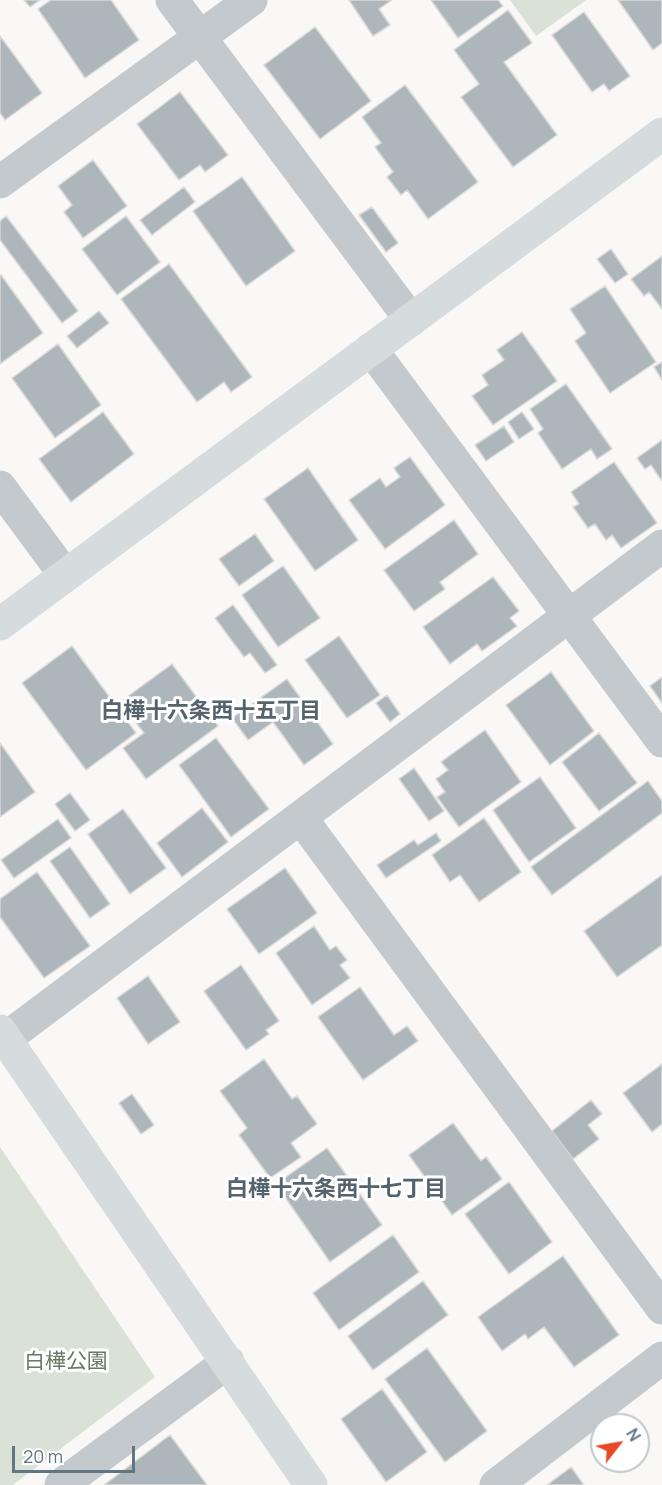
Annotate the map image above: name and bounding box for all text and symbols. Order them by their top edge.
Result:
district label: 白樺十六条西十五丁目 [101,699,321,725]
district label: 白樺十六条西十七丁目 [226,1177,446,1203]
park label: 白樺公園 [24,1349,108,1375]
north arrow [590,1413,650,1473]
text: N [621,1424,646,1445]
scale bar [15,1434,138,1472]
text: 20 m [23,1444,63,1468]

